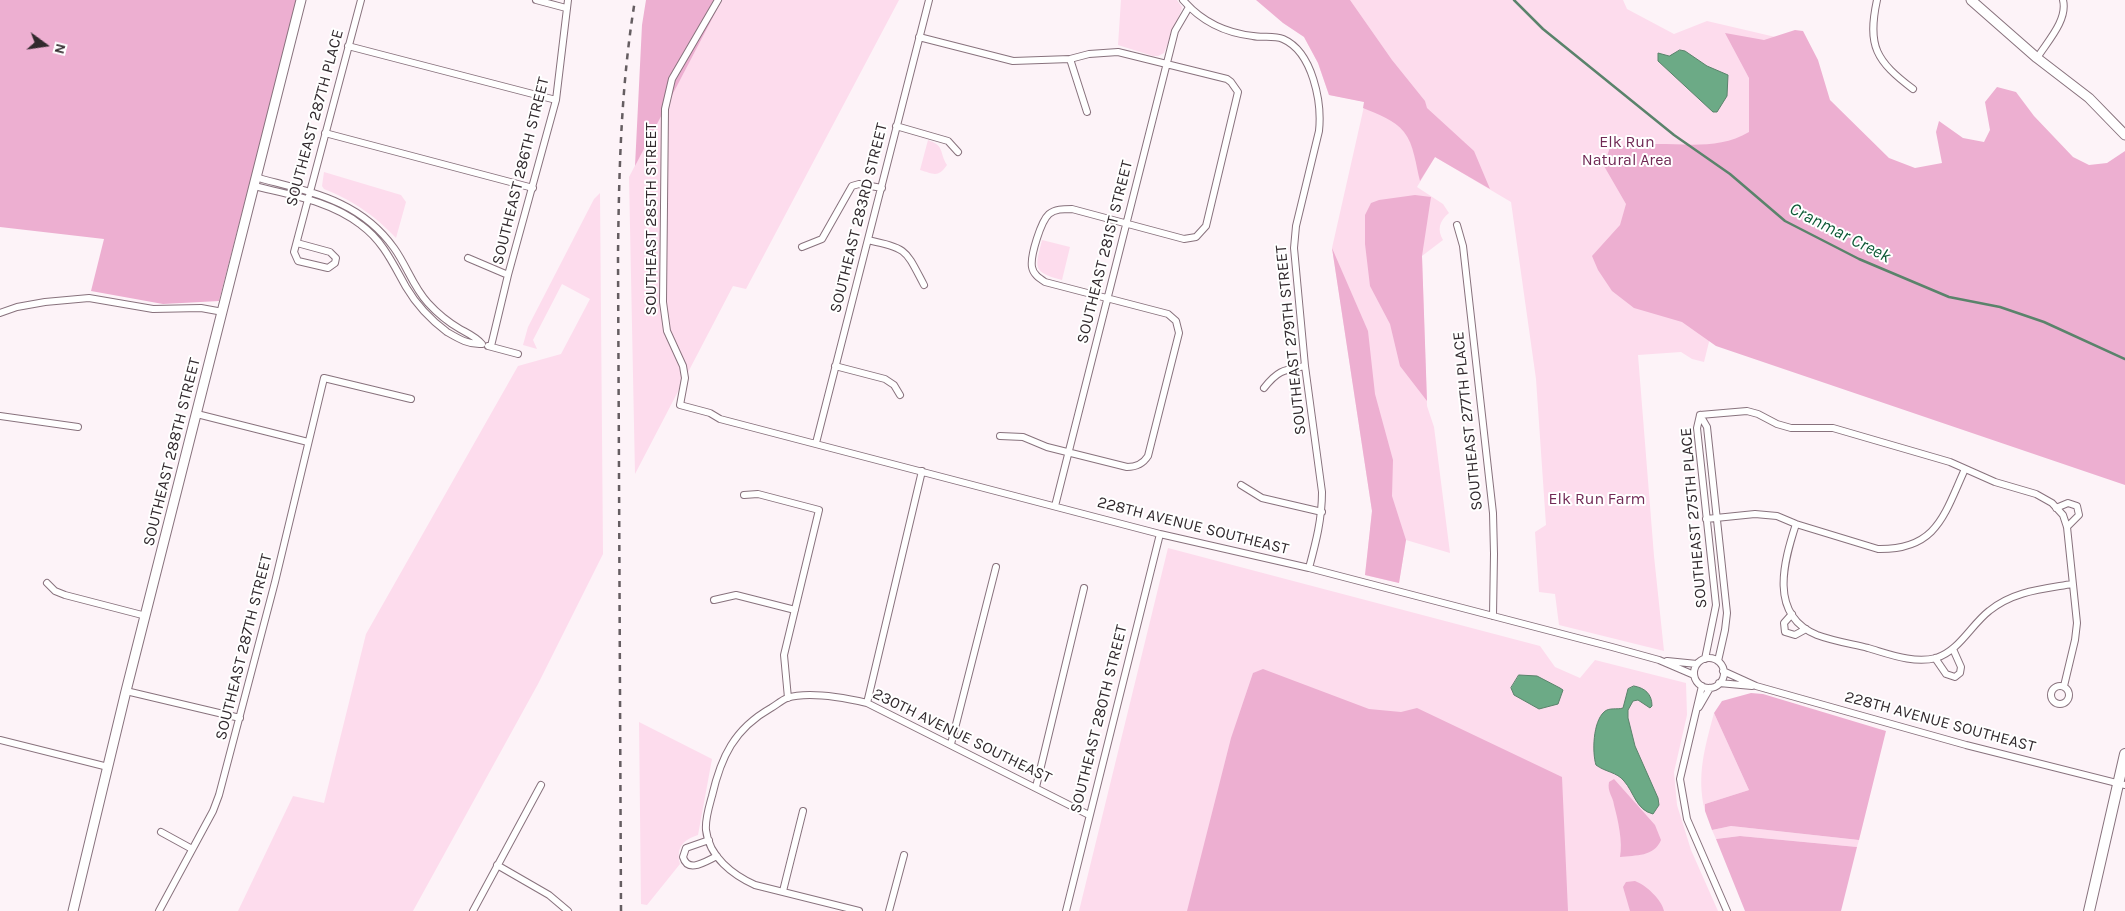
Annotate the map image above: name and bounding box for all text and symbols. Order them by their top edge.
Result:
north arrow [20,20,70,70]
street label: SOUTHEAST 287TH PLACE [282,27,348,209]
text: N [51,42,70,56]
street label: SOUTHEAST 286TH STREET [488,75,554,267]
street label: SOUTHEAST 283RD STREET [826,121,892,315]
street label: SOUTHEAST 285TH STREET [641,123,661,315]
park label: Elk Run Natural Area [1582,132,1672,170]
street label: SOUTHEAST 281ST STREET [1073,158,1137,346]
water label: Cranmar Creek [1786,198,1894,268]
street label: SOUTHEAST 279TH STREET [1271,244,1311,436]
street label: SOUTHEAST 277TH PLACE [1449,331,1487,511]
street label: SOUTHEAST 288TH STREET [139,356,205,548]
street label: SOUTHEAST 275TH PLACE [1677,427,1711,609]
park label: Elk Run Farm [1549,489,1645,509]
street label: 228TH AVENUE SOUTHEAST [1095,493,1291,559]
street label: SOUTHEAST 287TH STREET [212,552,276,742]
street label: SOUTHEAST 280TH STREET [1066,623,1132,815]
street label: 230TH AVENUE SOUTHEAST [869,684,1055,788]
street label: 228TH AVENUE SOUTHEAST [1842,687,2038,757]

